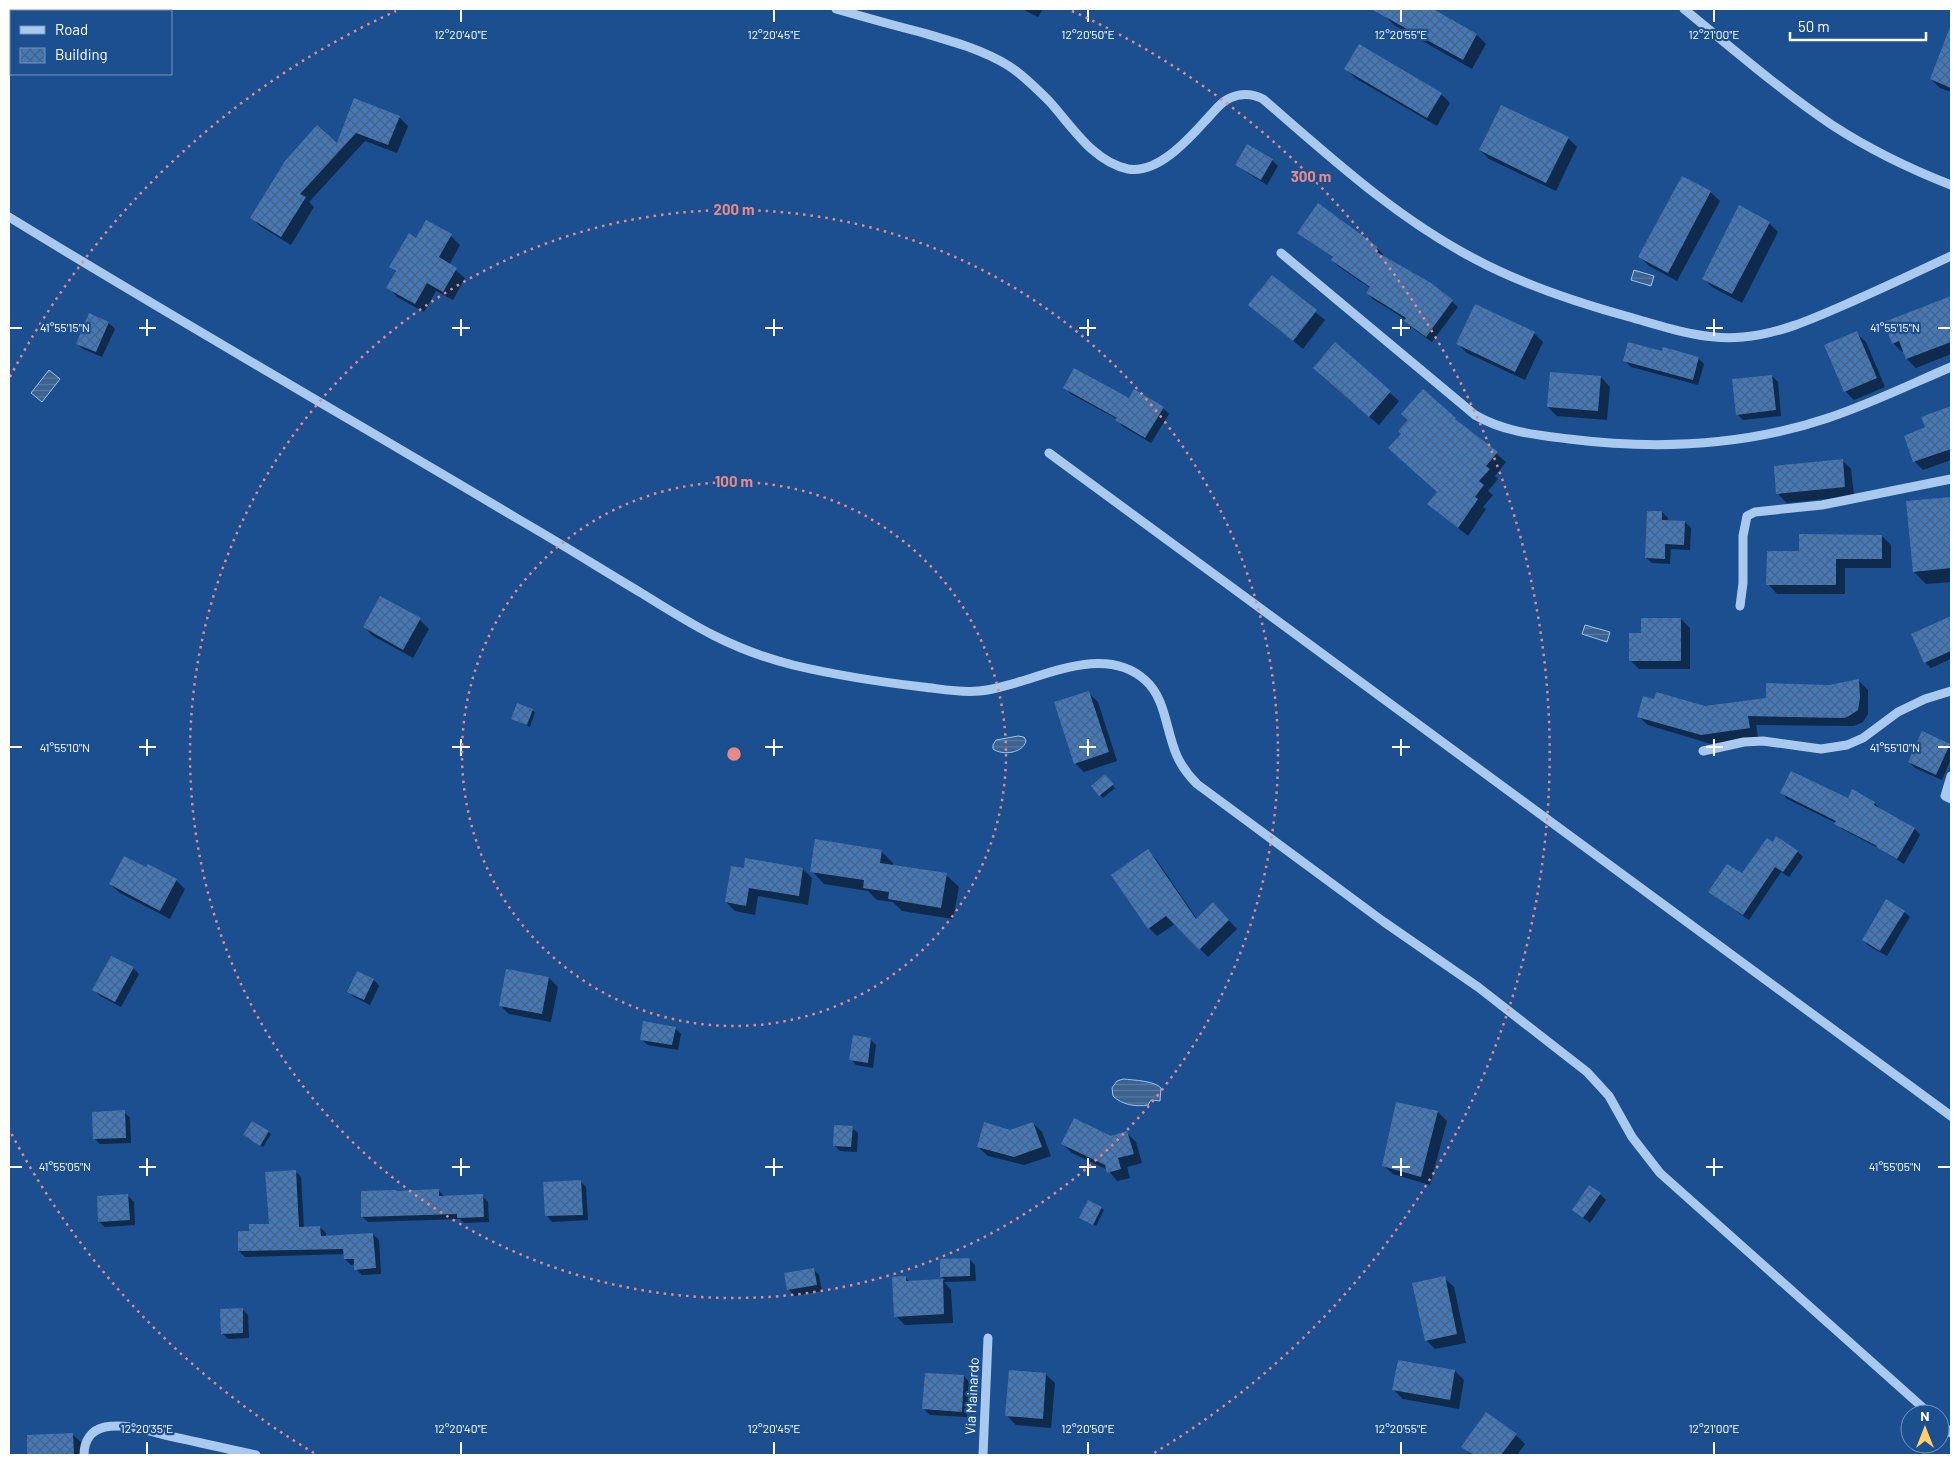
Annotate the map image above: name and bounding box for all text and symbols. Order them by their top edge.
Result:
legend [10,10,172,75]
scale bar [1790,10,1926,42]
text: 50 m [1798,17,1830,35]
text: Road [55,20,88,38]
text: 12°20'40"E [434,27,488,41]
text: 12°20'45"E [747,27,801,41]
text: 12°20'50"E [1061,27,1115,41]
text: 12°20'55"E [1375,27,1427,41]
text: 12°21'00"E [1688,27,1740,41]
text: Building [55,45,108,63]
text: 300 m [1291,167,1331,185]
text: 200 m [713,200,755,218]
text: 41°55'15"N [40,320,90,334]
text: 41°55'15"N [1870,320,1920,334]
text: 100 m [715,472,753,490]
text: 41°55'10"N [40,740,90,754]
text: 41°55'10"N [1870,740,1920,754]
centre of rings [725,745,743,763]
text: 41°55'05"N [39,1159,91,1173]
text: 41°55'05"N [1869,1159,1921,1173]
street label: Via Mainardo [961,1357,982,1435]
north arrow [1900,1404,1950,1454]
text: N [1920,1407,1930,1424]
text: 12°20'35"E [121,1421,173,1435]
text: 12°20'40"E [434,1421,488,1435]
text: 12°20'45"E [747,1421,801,1435]
text: 12°20'50"E [1061,1421,1115,1435]
text: 12°20'55"E [1375,1421,1427,1435]
text: 12°21'00"E [1688,1421,1740,1435]

